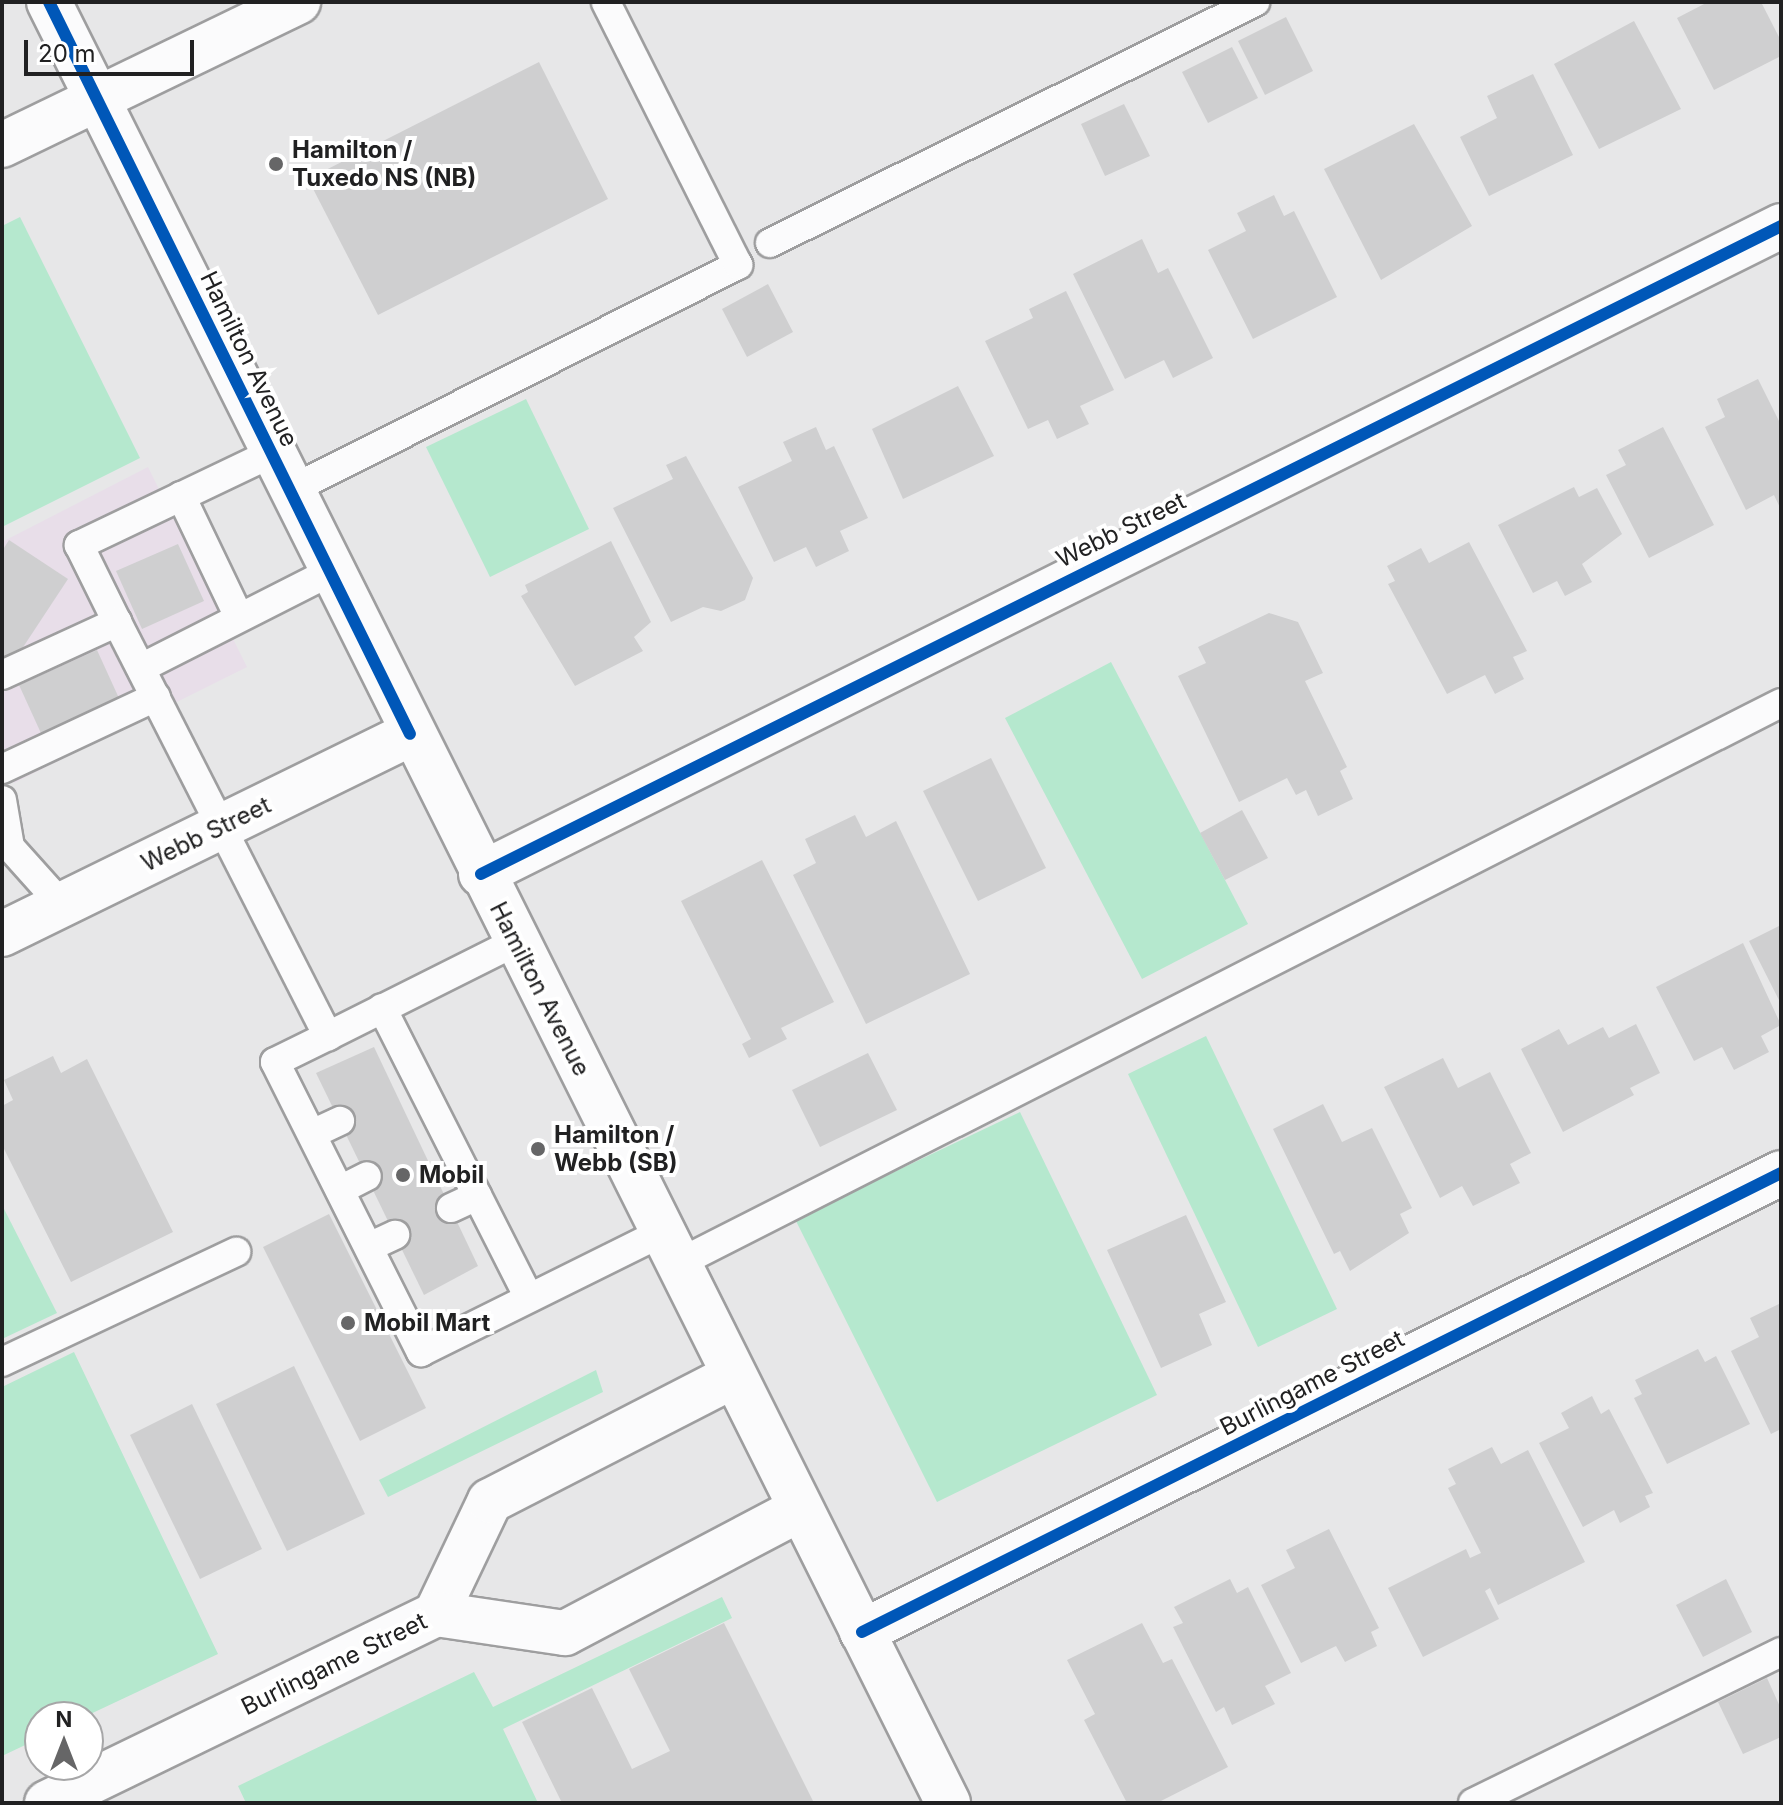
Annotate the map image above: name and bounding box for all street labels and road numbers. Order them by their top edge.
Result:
street label: Hamilton Avenue [194,267,304,451]
street label: Webb Street [1052,486,1190,574]
street label: Webb Street [137,790,275,878]
street label: Hamilton Avenue [484,897,596,1081]
street label: Burlingame Street [1215,1324,1409,1442]
street label: Burlingame Street [237,1607,431,1721]

